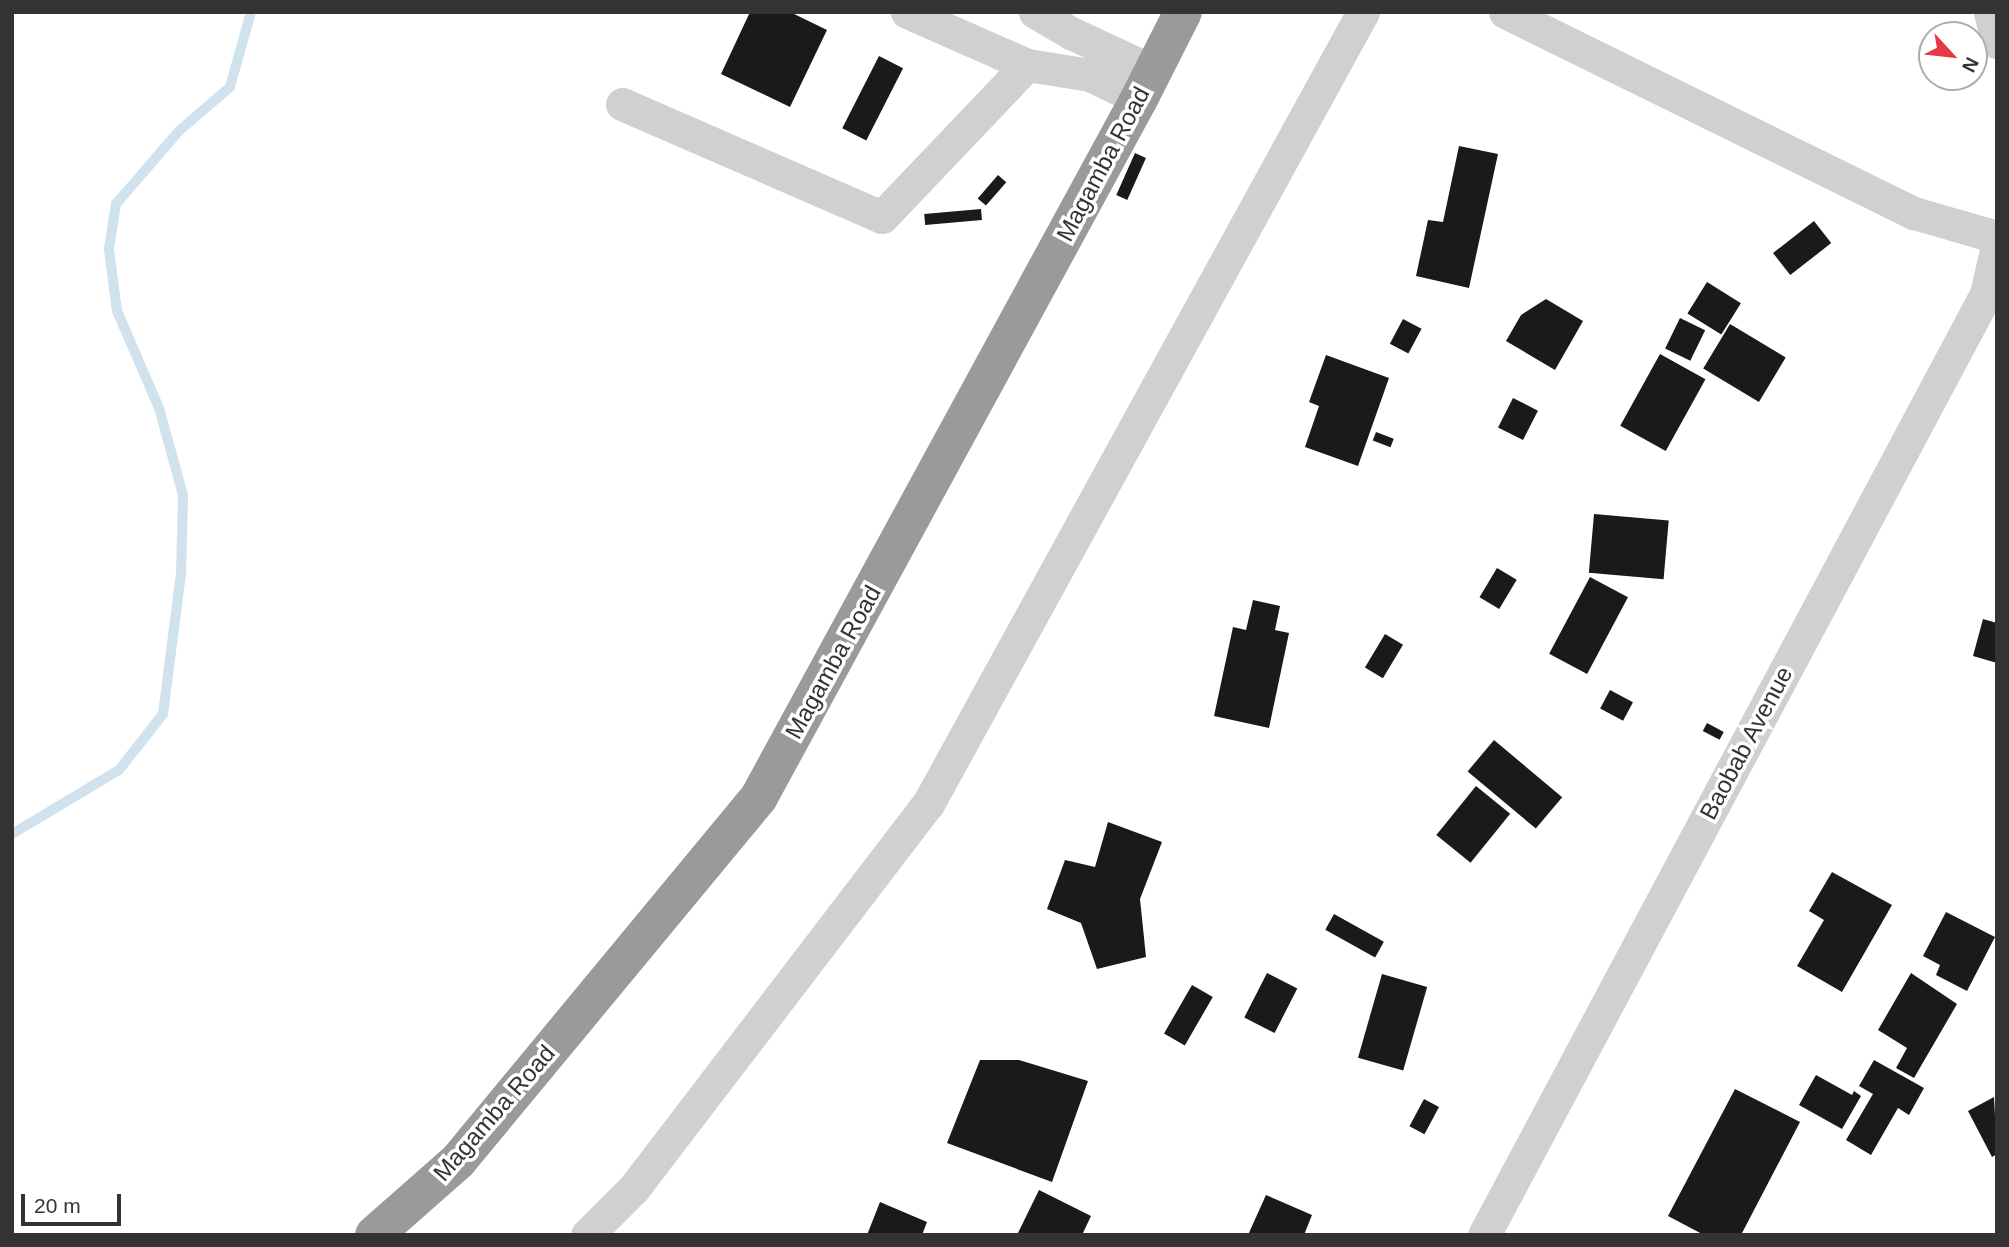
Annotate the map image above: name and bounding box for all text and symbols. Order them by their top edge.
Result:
north arrow [1918,21,1988,91]
text: N [1958,54,1983,76]
street label: Magamba Road [1050,82,1156,246]
street label: Magamba Road [779,580,887,744]
street label: Baobab Avenue [1693,661,1799,825]
street label: Magamba Road [427,1039,561,1187]
scale bar [24,1180,124,1224]
text: 20 m [34,1194,81,1217]

